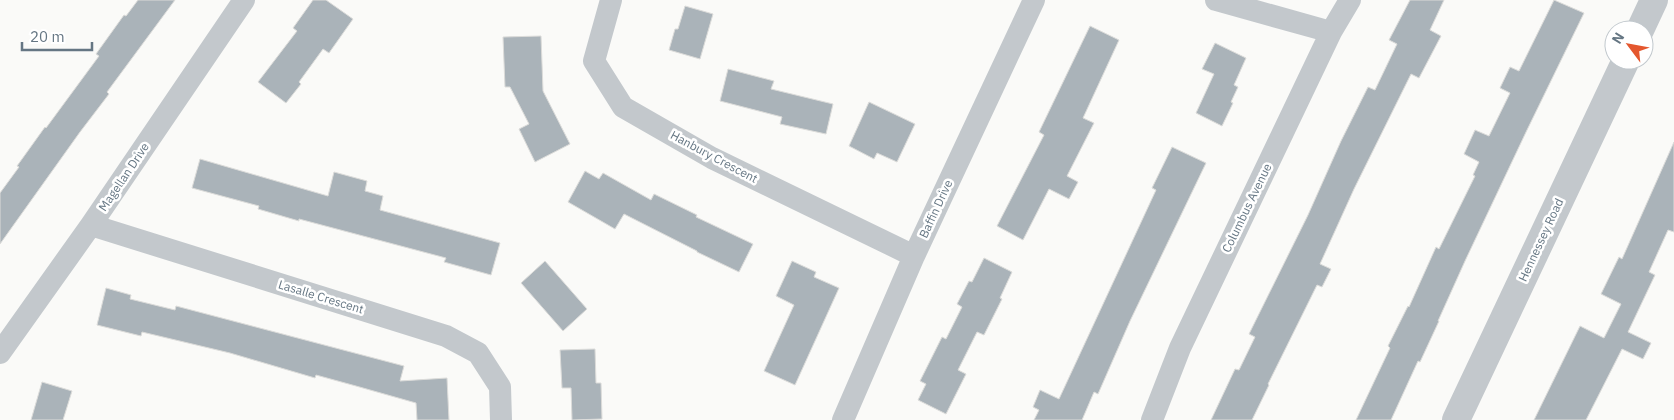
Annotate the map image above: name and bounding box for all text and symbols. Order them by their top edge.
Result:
scale bar [22,20,92,52]
north arrow [1604,20,1654,70]
text: 20 m [30,27,65,46]
text: N [1608,29,1628,47]
street label: Hanbury Crescent [668,127,760,186]
street label: Magellan Drive [95,139,152,214]
street label: Columbus Avenue [1218,160,1275,255]
street label: Baffin Drive [916,177,956,240]
street label: Hennessey Road [1515,196,1566,284]
street label: Lasalle Crescent [277,276,366,317]

